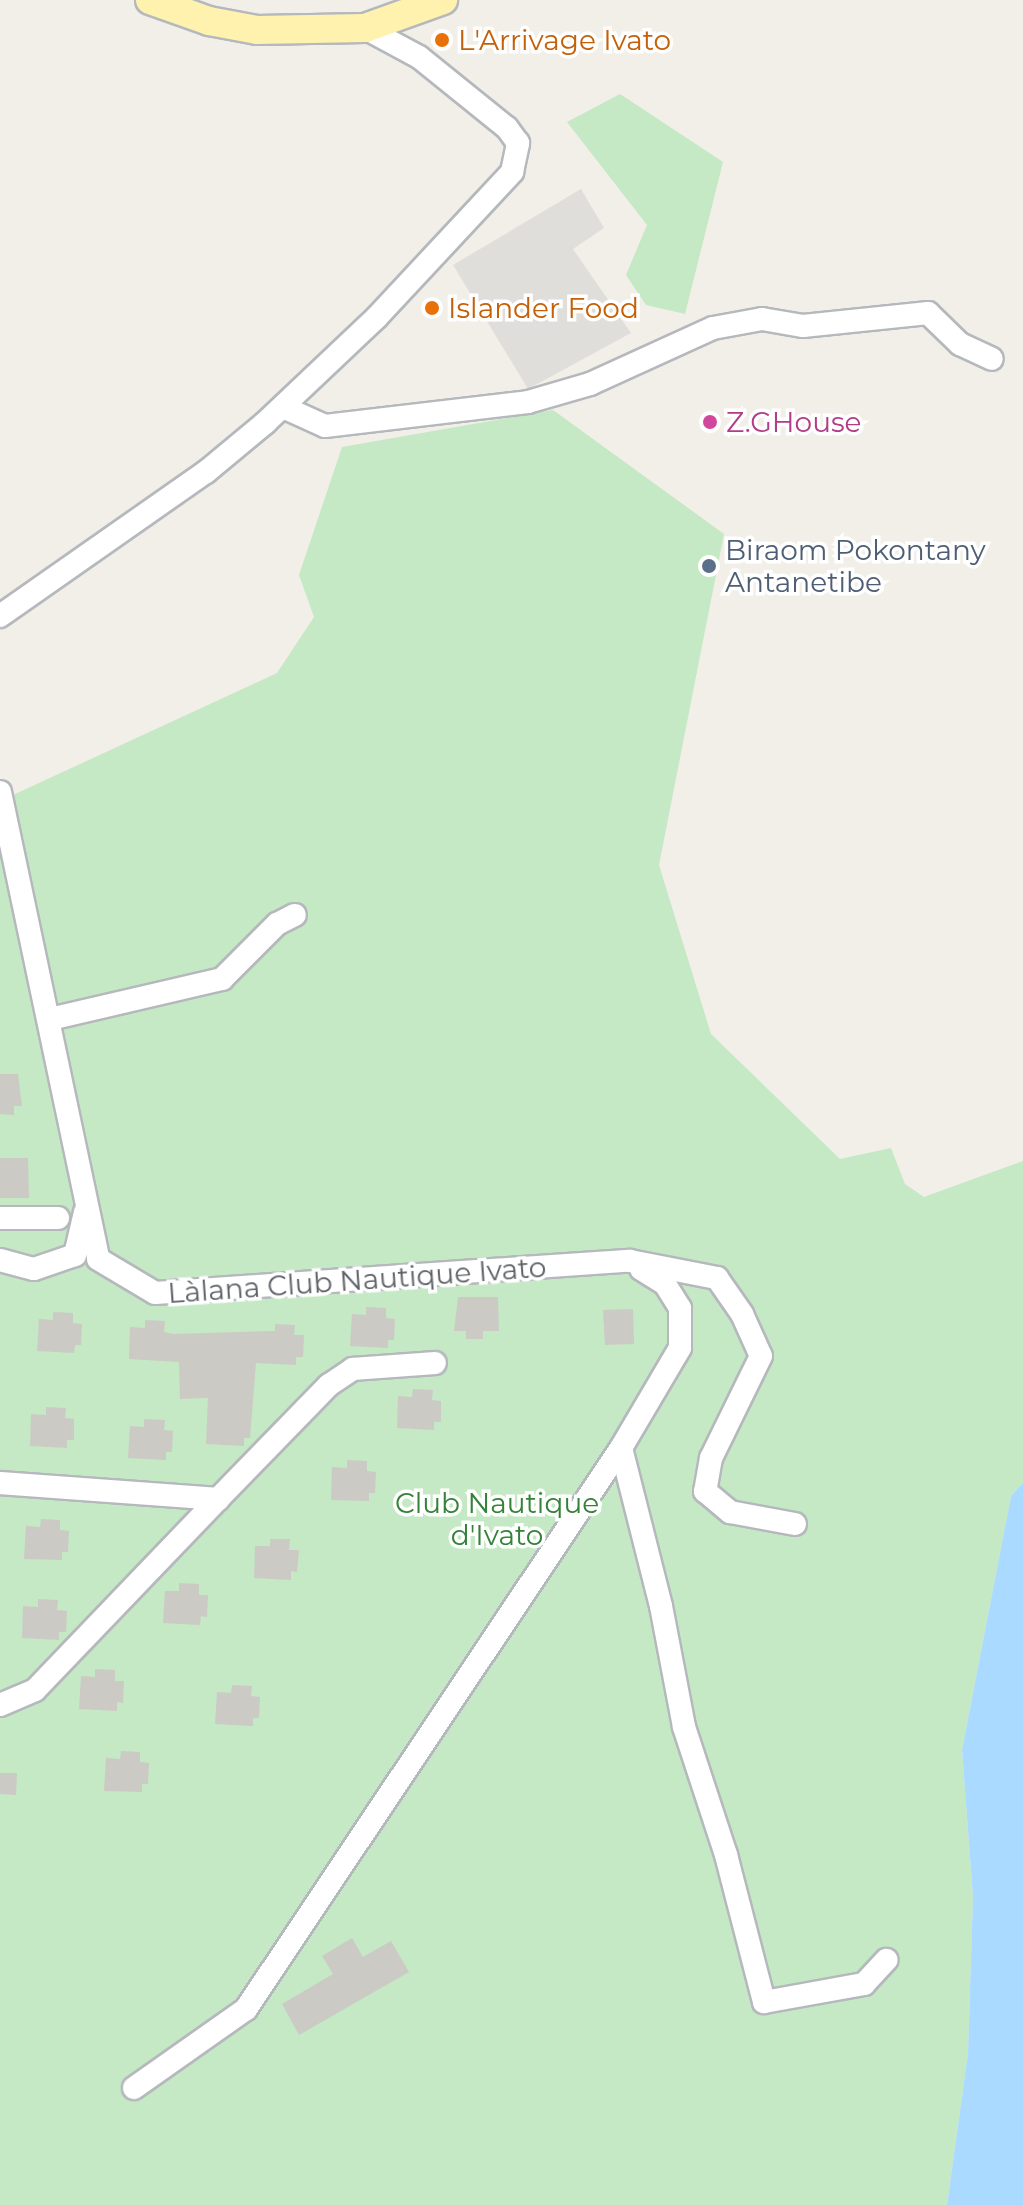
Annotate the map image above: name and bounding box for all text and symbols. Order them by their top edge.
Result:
place label: L'Arrivage Ivato [458,23,671,57]
marker: L'Arrivage Ivato [433,31,451,49]
place label: Islander Food [448,291,639,325]
marker: Islander Food [423,299,441,317]
place label: Z.GHouse [726,405,862,439]
marker: Z.GHouse [701,413,719,431]
place label: Biraom Pokontany Antanetibe [725,533,986,599]
marker: Biraom Pokontany Antanetibe [700,557,718,575]
street label: Làlana Club Nautique Ivato [167,1250,547,1310]
park label: Club Nautique d'Ivato [395,1486,599,1552]

